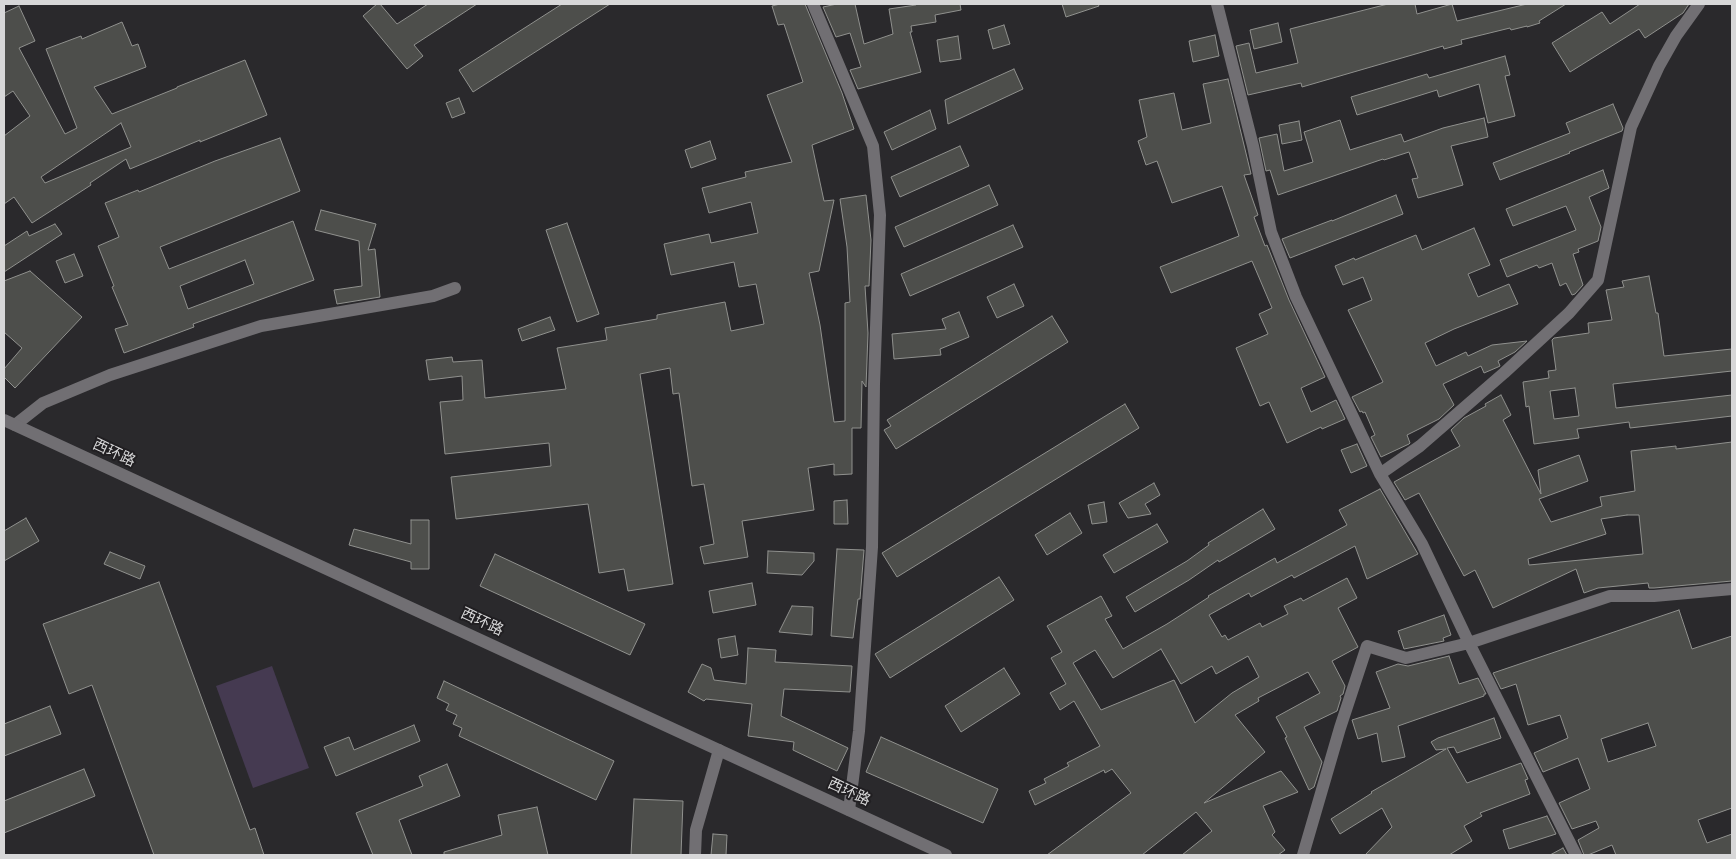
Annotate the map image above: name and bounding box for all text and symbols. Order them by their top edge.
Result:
street label: 西环路 [90,435,138,471]
street label: 西环路 [458,604,506,640]
street label: 西环路 [825,774,873,810]

